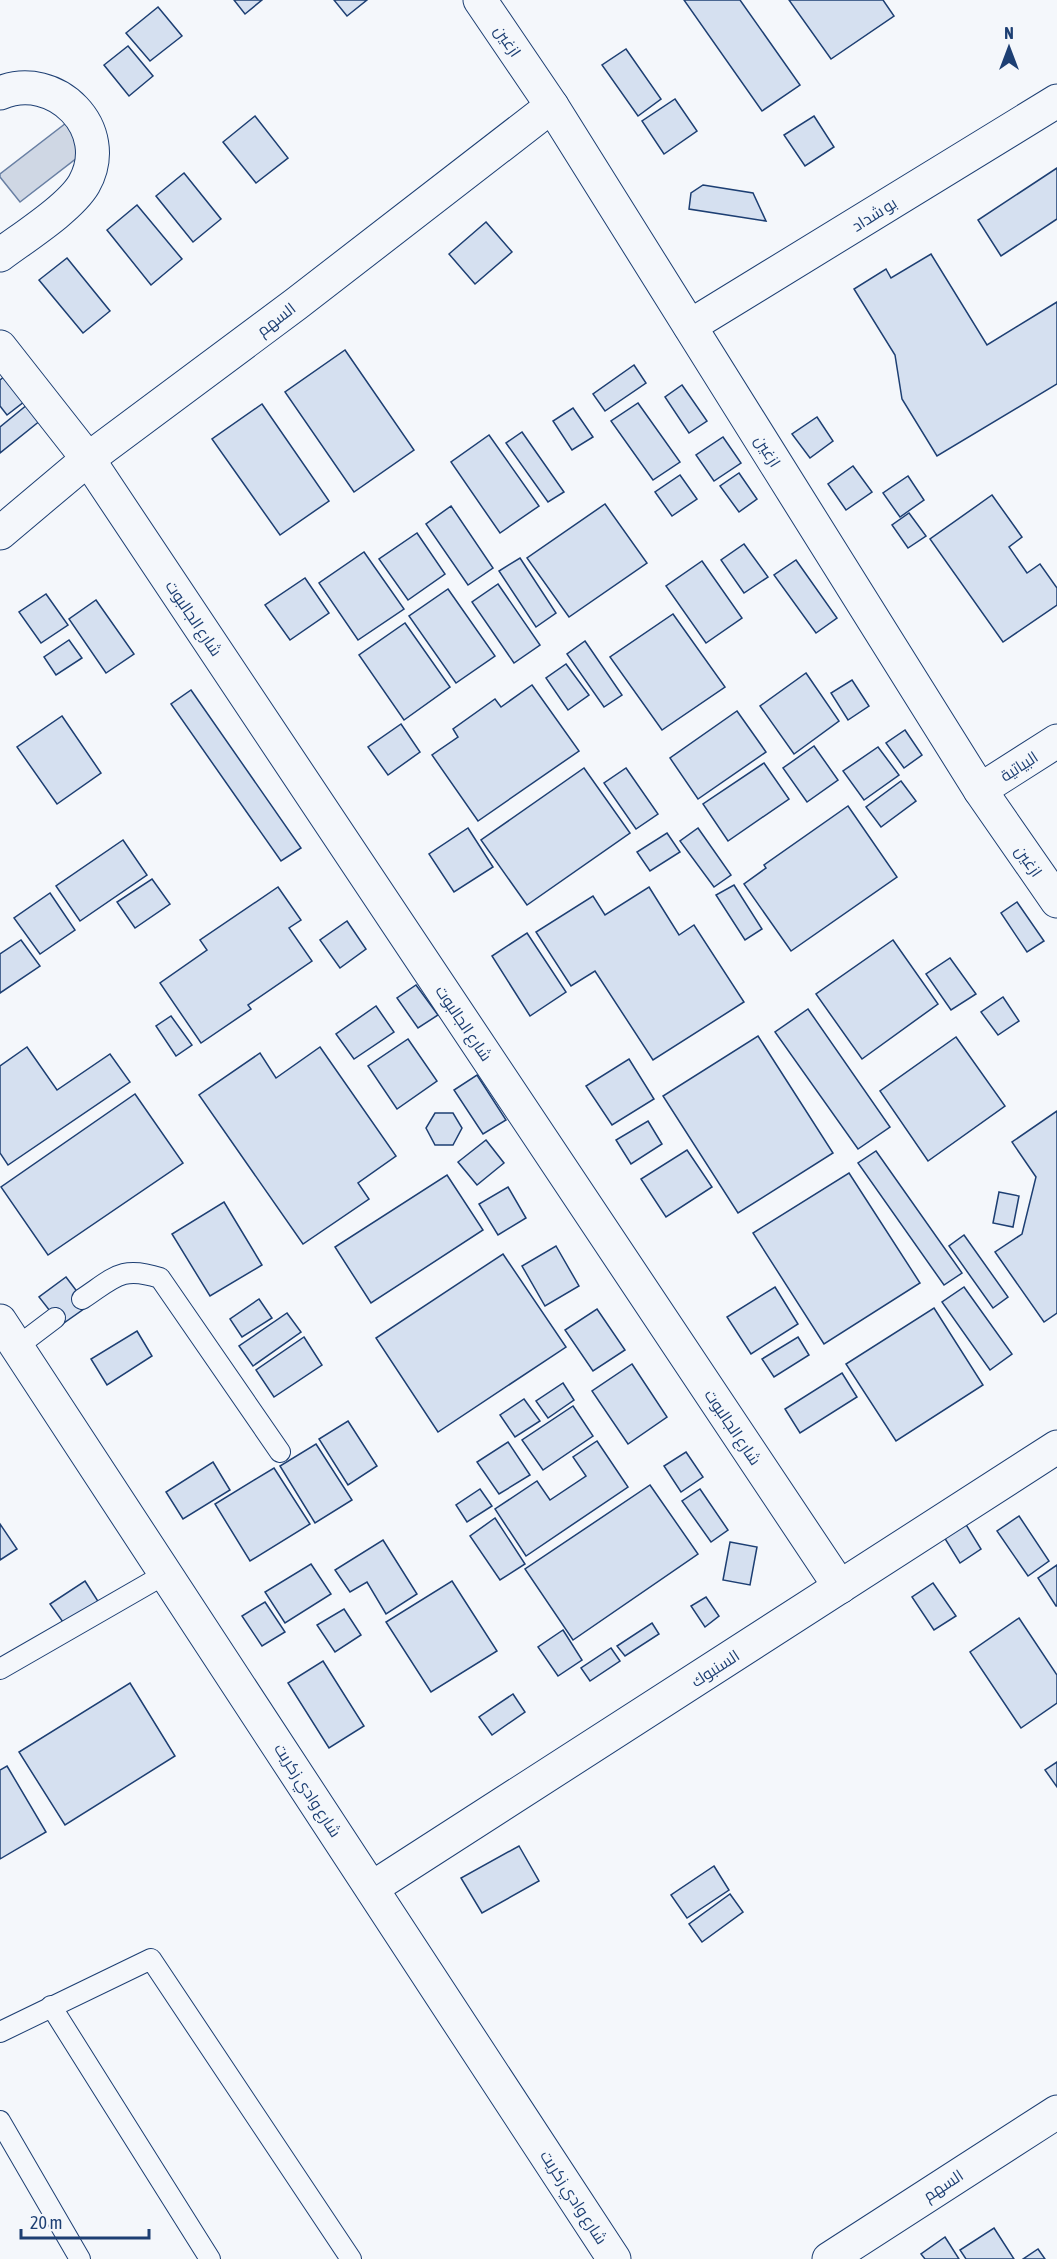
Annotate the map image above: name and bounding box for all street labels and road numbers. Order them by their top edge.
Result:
street label: ازغين [489,22,525,61]
street label: بو شداد [848,193,900,236]
street label: السهم [253,299,301,342]
street label: ازغين [750,432,785,471]
street label: شارع الجالبوت [160,577,226,661]
street label: البياتية [997,747,1042,786]
street label: ازغين [1010,842,1046,881]
street label: شارع الجالبوت [430,982,496,1066]
street label: شارع الجالبوت [699,1386,765,1470]
street label: السنبوك [688,1646,743,1691]
street label: شارع وادي زكريت [267,1740,345,1843]
street label: شارع وادي زكريت [533,2147,611,2250]
street label: السهم [920,2166,968,2207]

